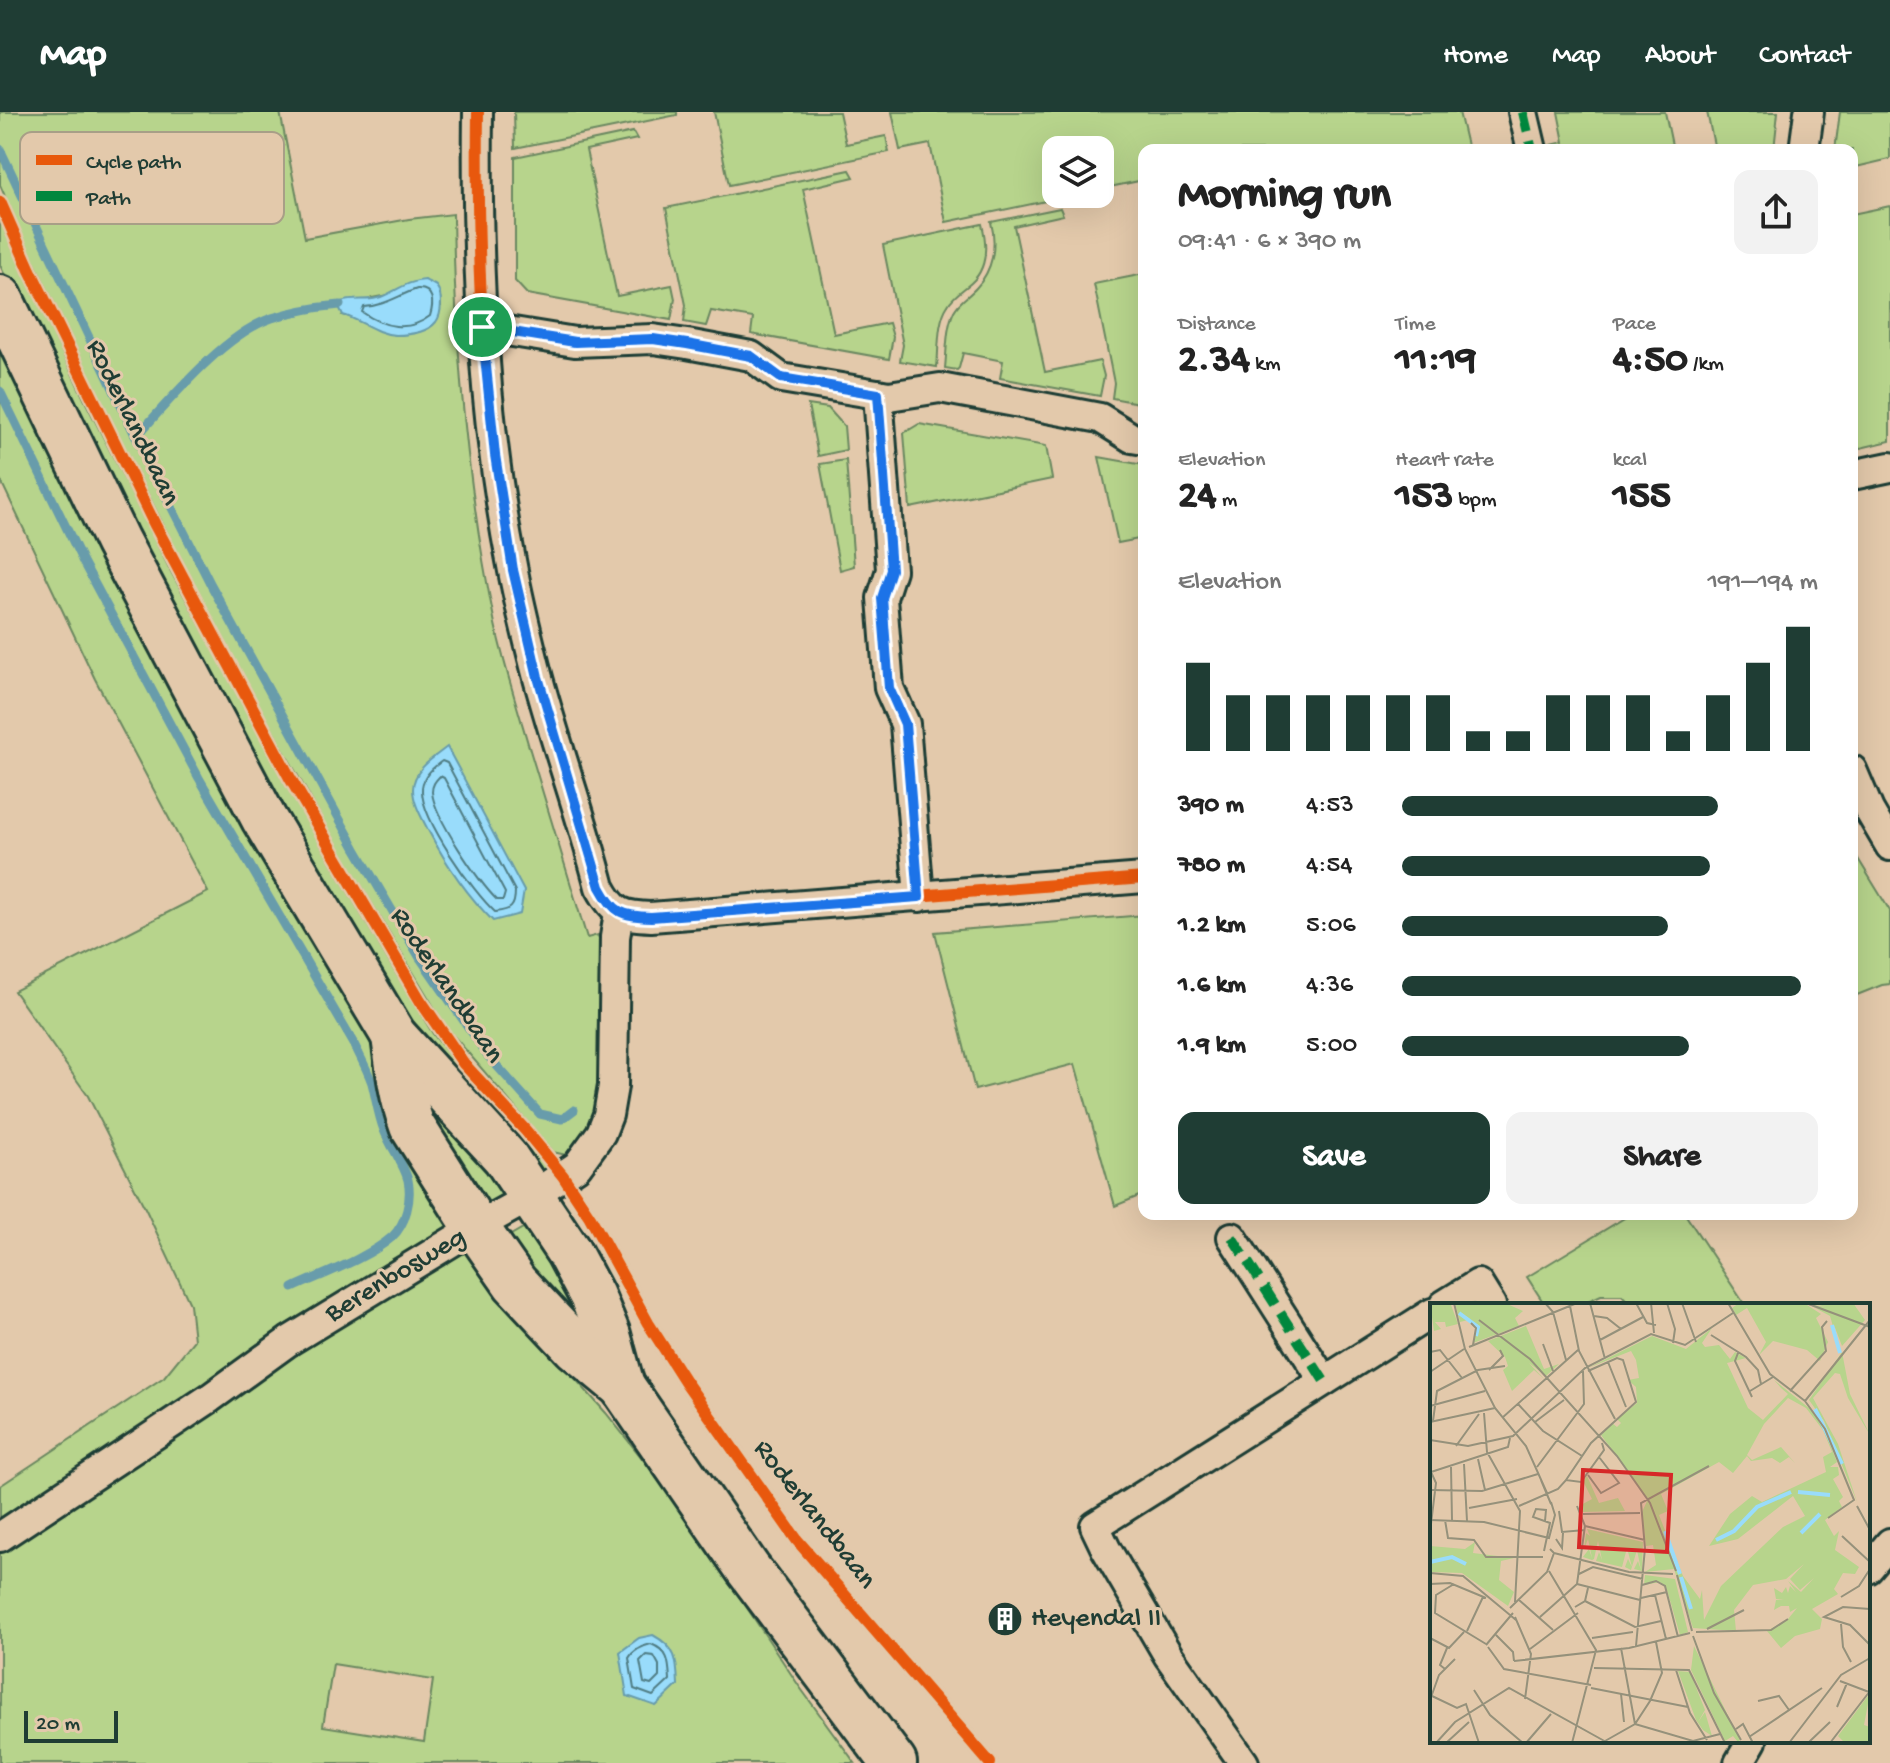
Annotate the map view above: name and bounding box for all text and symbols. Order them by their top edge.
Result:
text: Map [40,34,106,78]
text: Home [1443,40,1508,73]
text: Map [1552,40,1601,73]
text: About [1645,40,1715,73]
text: Contact [1759,40,1850,73]
legend [20,132,284,224]
map controls [1042,136,1114,208]
button: layers [1042,136,1114,208]
text: Cycle path [86,151,182,177]
button: share [1734,170,1818,254]
text: Morning run [1178,171,1391,223]
text: Path [85,187,131,213]
text: 09:41 · 6 × 390 m [1178,227,1361,258]
pin [448,293,516,361]
icon: arrive [460,305,504,349]
text: Distance [1178,312,1256,338]
text: Time [1395,312,1436,338]
text: Pace [1613,312,1656,338]
street label: Roderlandbaan [78,335,187,512]
text: 2.34 [1178,338,1250,385]
text: 11:19 [1395,338,1476,385]
text: 4:50 [1613,338,1688,385]
text: km [1250,352,1281,378]
text: /km [1688,352,1724,378]
text: Elevation [1178,448,1265,474]
text: Heart rate [1395,448,1494,474]
text: kcal [1613,448,1647,474]
text: 24 [1178,474,1217,521]
text: 153 [1395,474,1453,521]
text: 155 [1613,474,1671,521]
text: m [1217,488,1237,514]
text: bpm [1453,488,1497,514]
text: Elevation [1178,568,1281,599]
text: 191–194 m [1708,568,1818,599]
text: 390 m [1178,791,1244,822]
text: 4:53 [1306,791,1354,822]
text: 780 m [1178,851,1245,882]
text: 4:54 [1306,851,1352,882]
street label: Roderlandbaan [382,902,511,1071]
text: 1.2 km [1178,911,1246,942]
text: 5:06 [1306,911,1356,942]
text: 1.6 km [1178,971,1246,1002]
text: 4:36 [1306,971,1353,1002]
text: 1.9 km [1178,1031,1246,1062]
text: 5:00 [1306,1031,1357,1062]
button: Save [1178,1112,1490,1204]
button: Share [1506,1112,1818,1204]
street label: Berenbosweg [319,1221,472,1331]
inset map [1430,1303,1870,1743]
street label: Roderlandbaan [745,1434,883,1597]
building icon: Heyendal II [986,1600,1024,1638]
place label: Heyendal II [1031,1603,1161,1636]
scale bar [24,1707,118,1743]
text: 20 m [36,1712,80,1738]

